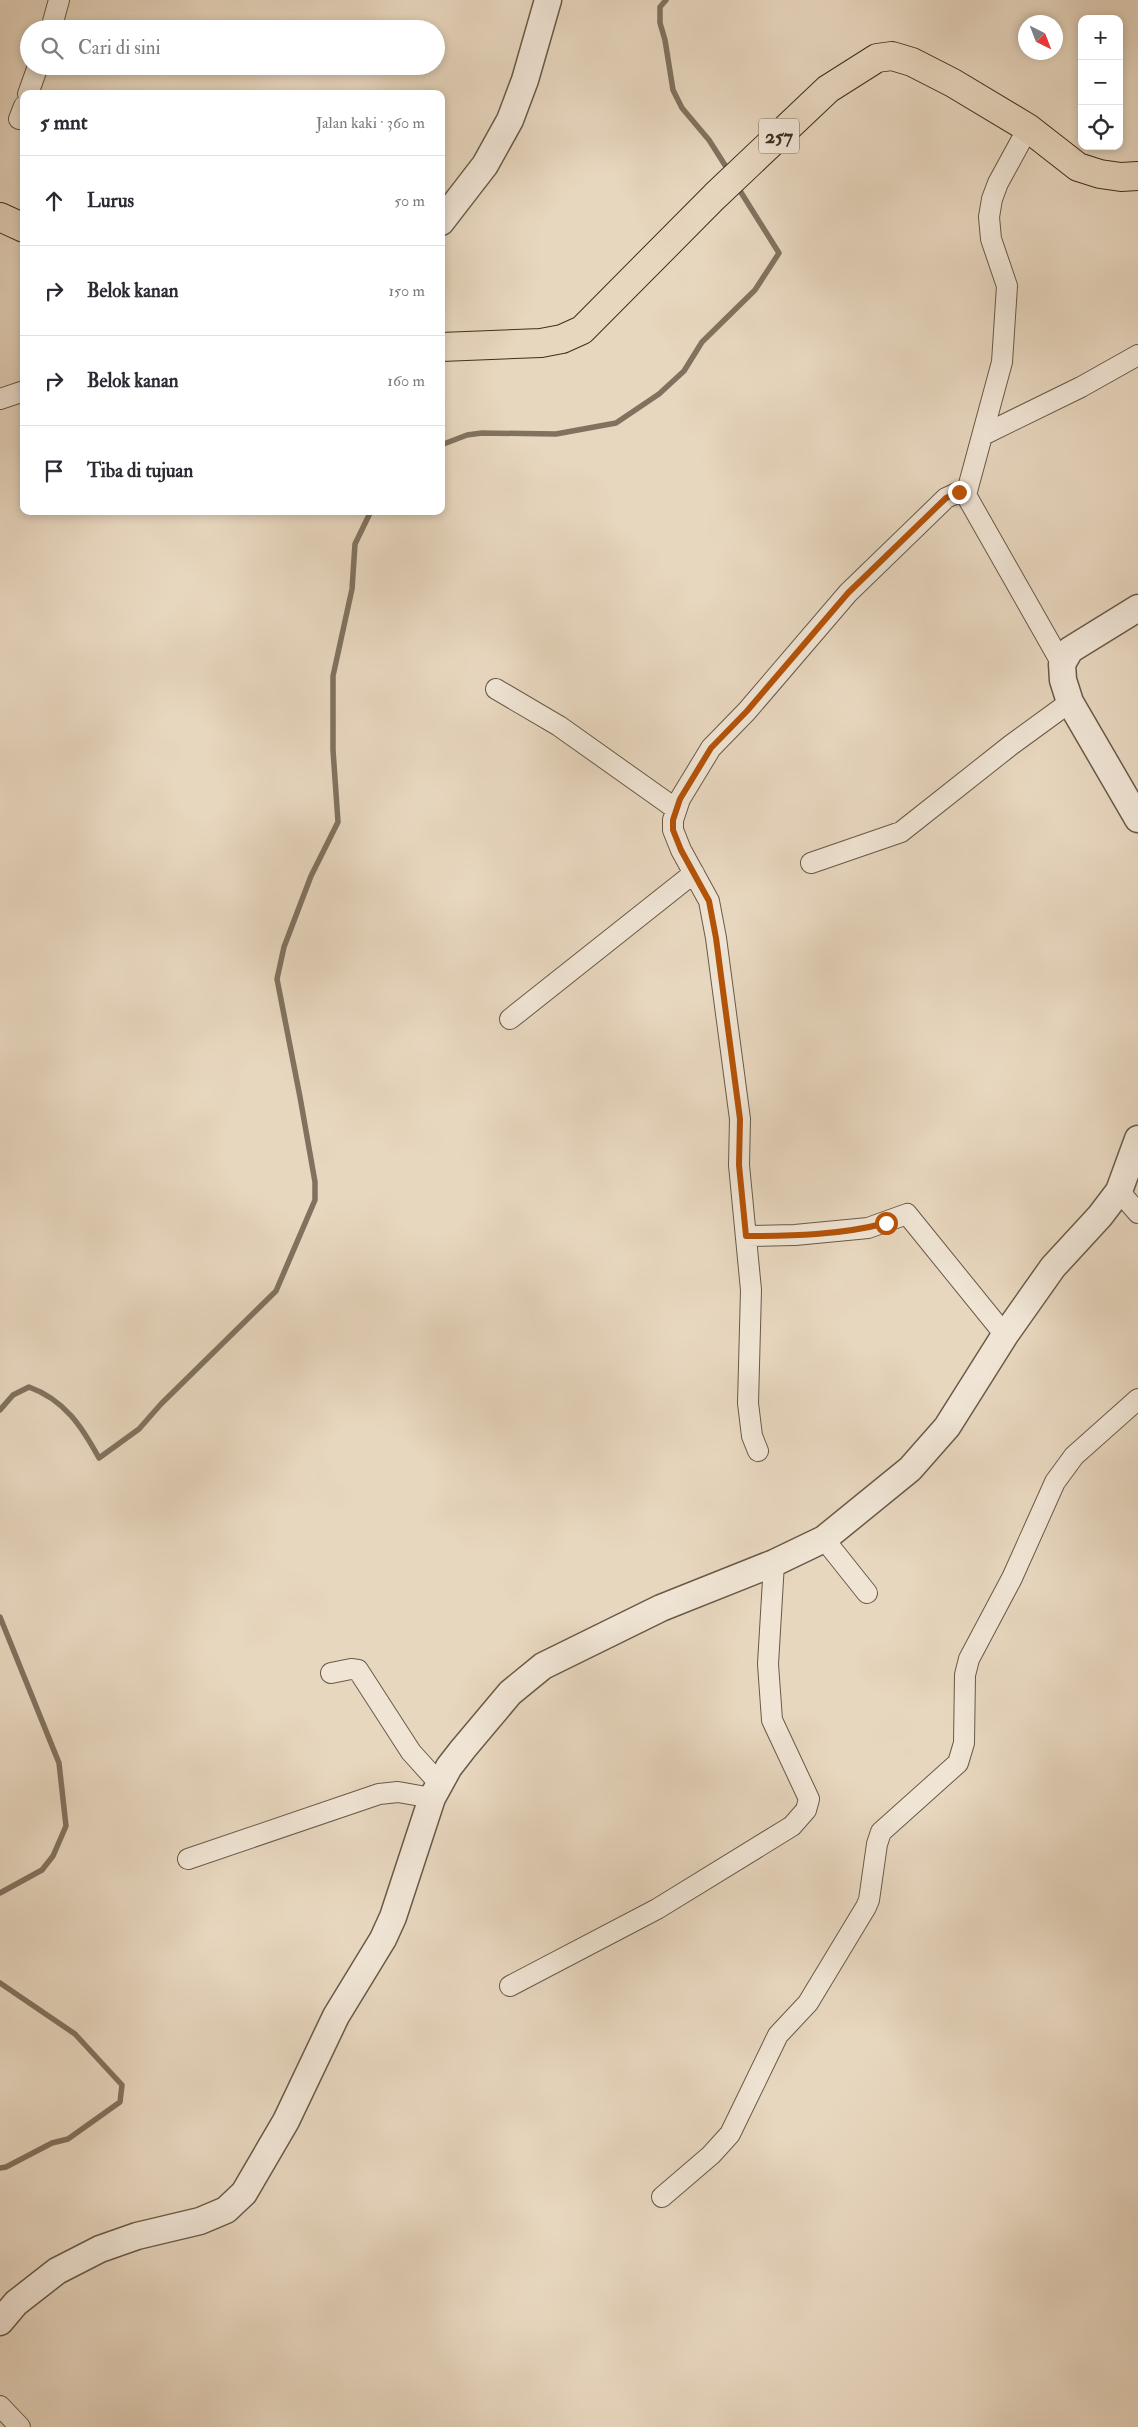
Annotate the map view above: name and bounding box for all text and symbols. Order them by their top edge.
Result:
north arrow [1018,15,1063,60]
map controls [1078,15,1123,150]
button: + [1078,15,1123,60]
search box [20,20,445,75]
icon: search [38,34,66,62]
text: Cari di sini [78,36,161,60]
button: − [1078,60,1123,105]
button: locate [1078,105,1123,150]
text: 5 mnt [40,109,87,136]
text: Jalan kaki · 360 m [316,113,425,133]
road number: 257 [759,118,799,154]
icon: ahead [40,187,68,215]
text: Lurus [87,189,134,213]
text: 50 m [394,191,425,211]
icon: right [40,277,68,305]
text: Belok kanan [87,279,178,303]
text: 150 m [388,281,425,301]
icon: right [40,367,68,395]
text: Belok kanan [87,369,178,393]
text: 160 m [387,371,425,391]
icon: arrive [40,457,68,485]
text: Tiba di tujuan [87,459,193,483]
route end [948,481,971,504]
route start [875,1212,898,1235]

